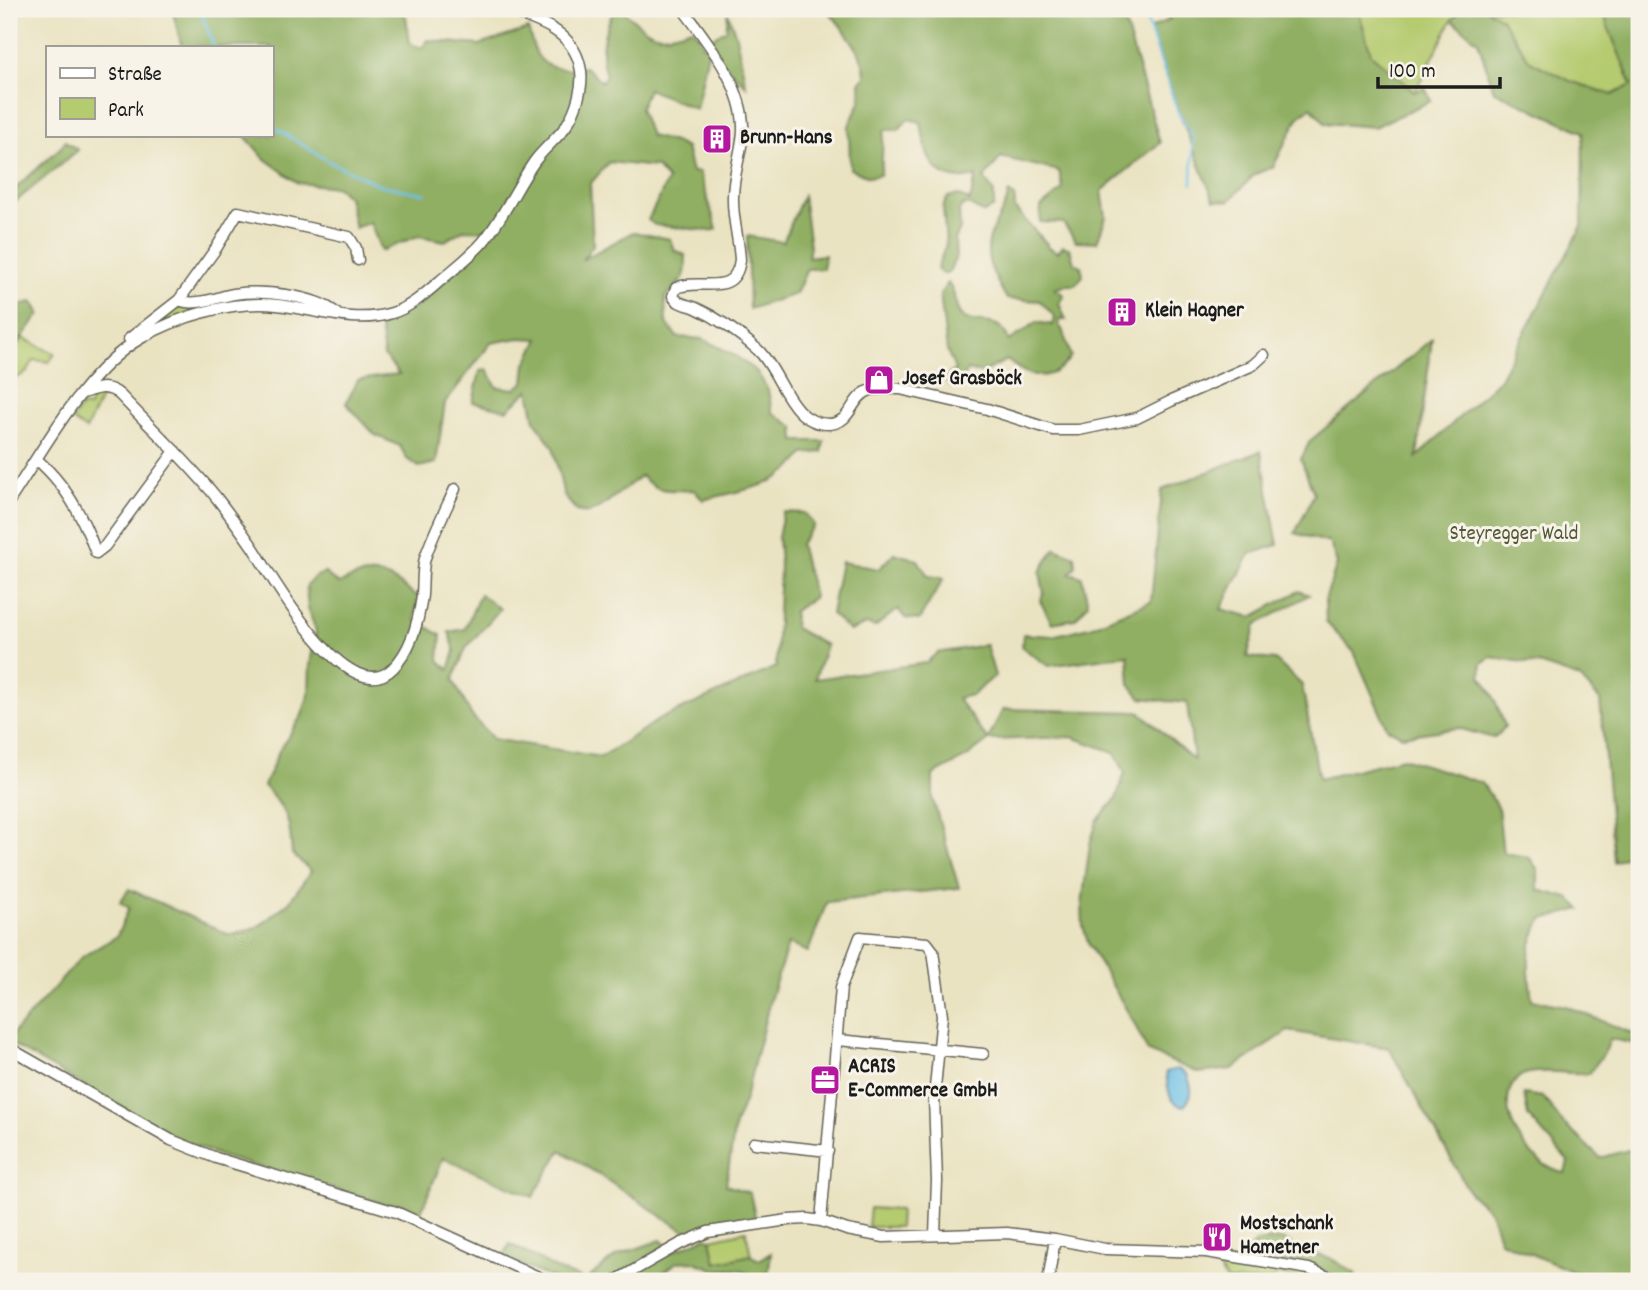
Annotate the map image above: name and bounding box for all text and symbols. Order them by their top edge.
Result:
legend [46,46,273,136]
scale bar [1378,46,1501,90]
text: 100 m [1389,58,1436,88]
text: Straße [108,61,162,91]
text: Park [108,97,144,127]
building icon: Brunn-Hans [700,122,734,156]
place label: Brunn-Hans [740,124,833,154]
building icon: Klein Hagner [1105,295,1139,329]
place label: Klein Hagner [1145,297,1245,327]
shop icon: Josef Grasböck [862,363,896,397]
place label: Josef Grasböck [902,365,1022,395]
park label: Steyregger Wald [1450,520,1578,550]
place label: ACRIS E-Commerce GmbH [848,1053,998,1107]
office icon: ACRIS E-Commerce GmbH [808,1063,842,1097]
place label: Mostschank Hametner [1240,1210,1334,1264]
restaurant icon: Mostschank Hametner [1200,1220,1234,1254]

